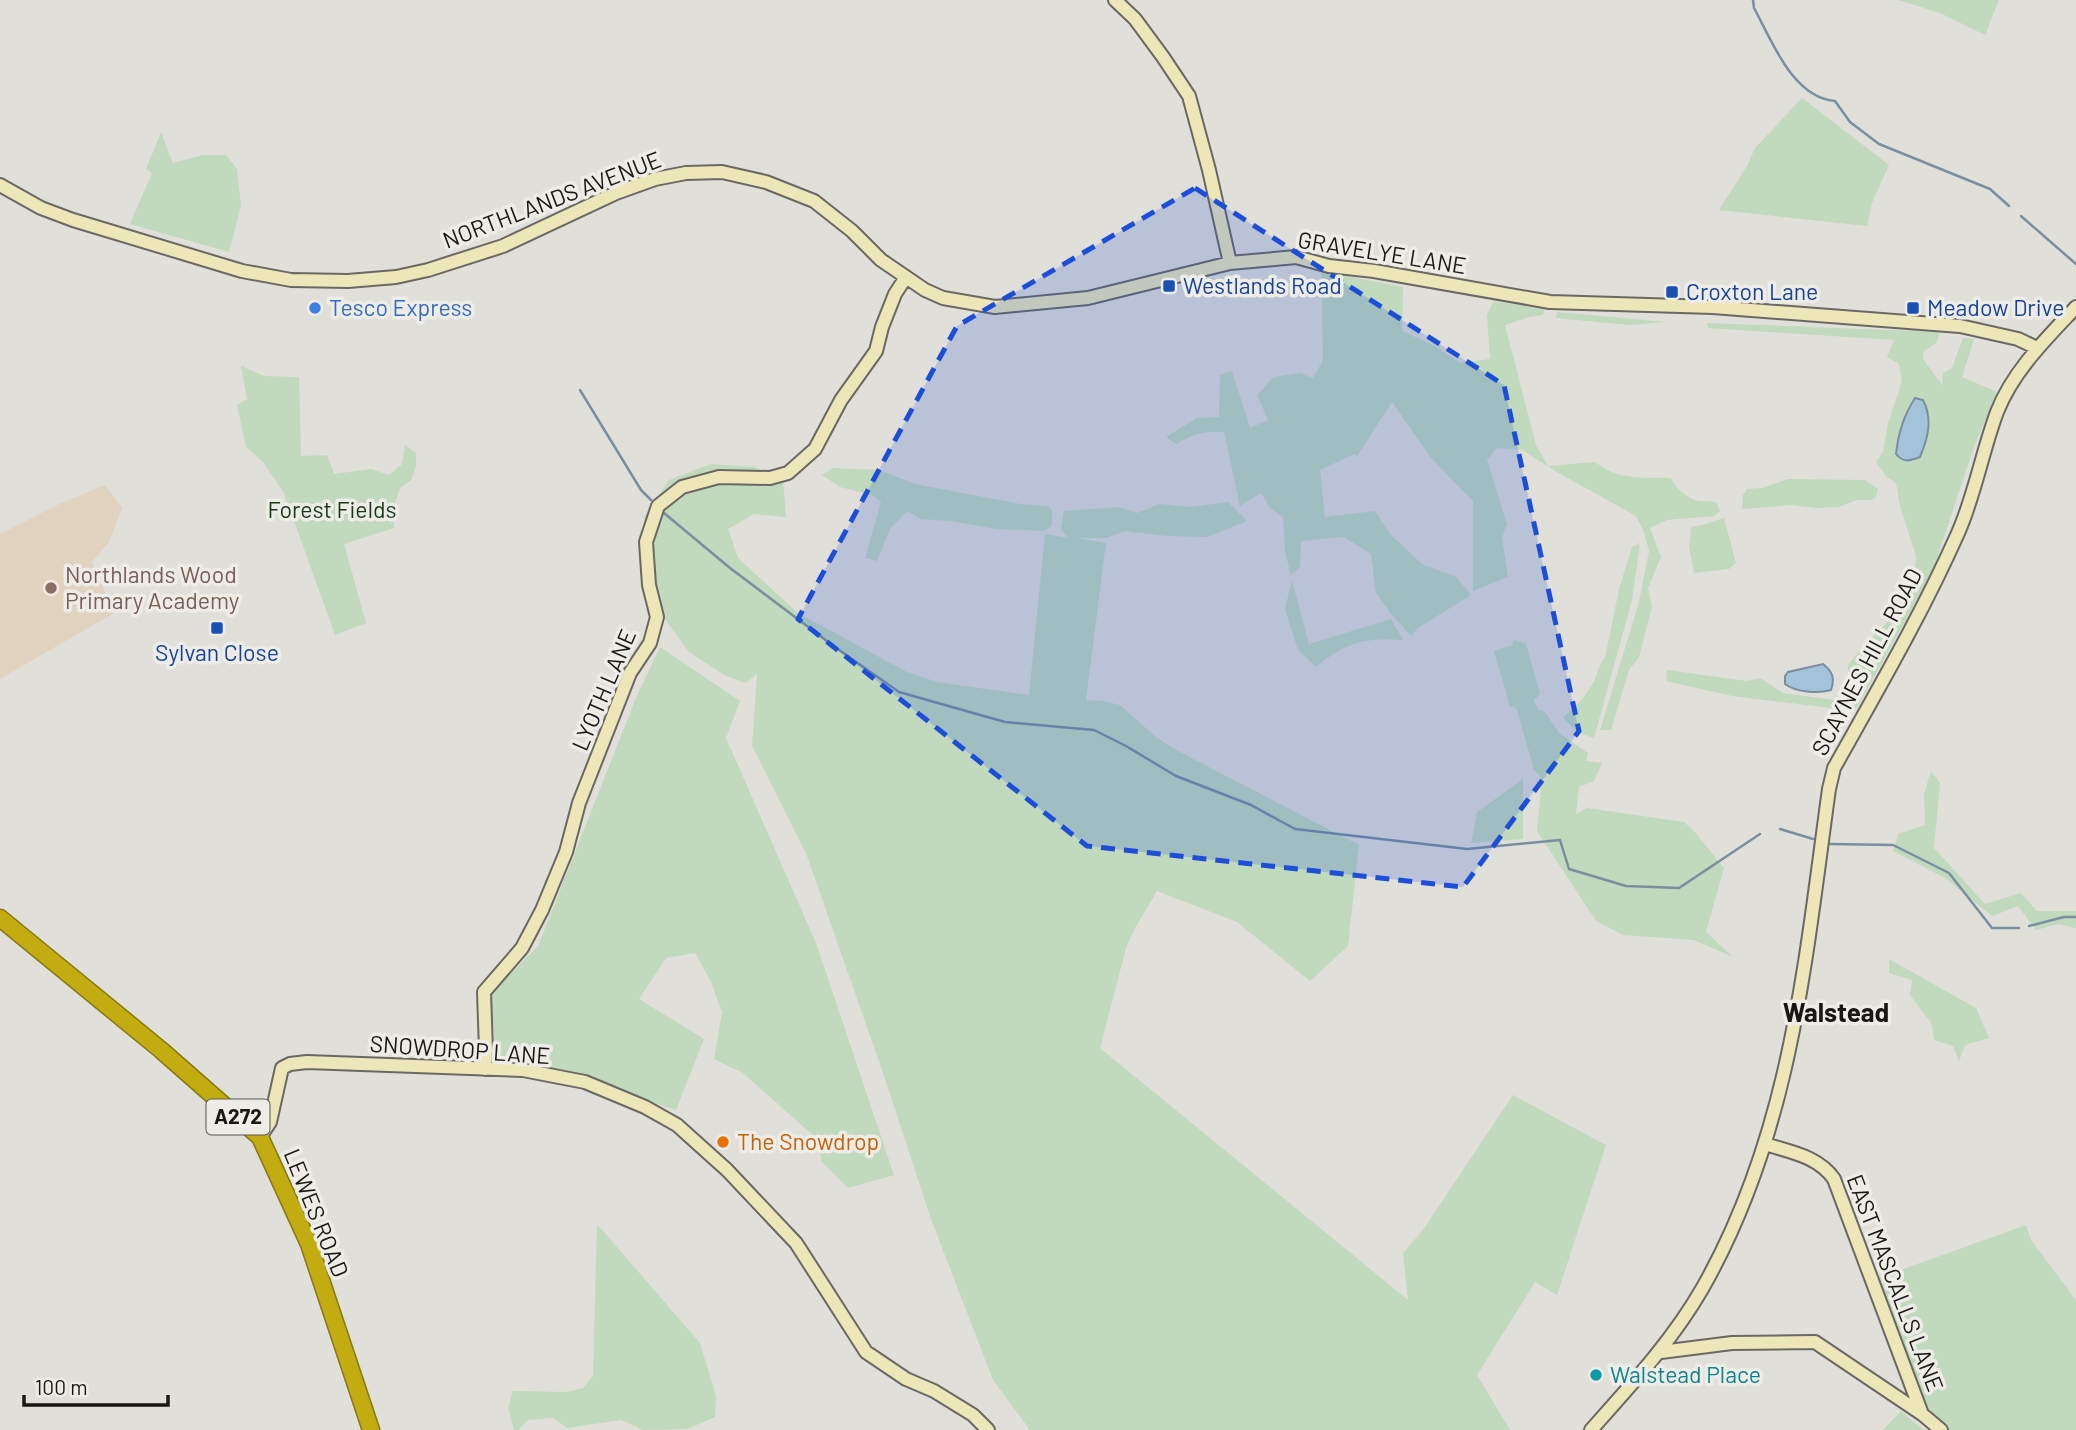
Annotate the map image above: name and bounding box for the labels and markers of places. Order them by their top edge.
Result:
place label: Westlands Road [1183,271,1342,299]
place label: Croxton Lane [1686,277,1818,305]
marker: Westlands Road [1161,278,1177,294]
marker: Croxton Lane [1664,284,1680,300]
place label: Tesco Express [329,293,472,321]
place label: Meadow Drive [1927,293,2064,321]
marker: Tesco Express [307,300,323,316]
marker: Meadow Drive [1905,300,1921,316]
place label: Northlands Wood Primary Academy [65,560,240,614]
marker: Northlands Wood Primary Academy [43,580,59,596]
marker: Sylvan Close [209,620,225,636]
place label: Sylvan Close [155,638,279,666]
place label: The Snowdrop [737,1127,879,1155]
marker: The Snowdrop [715,1134,731,1150]
place label: Walstead Place [1610,1360,1761,1388]
marker: Walstead Place [1588,1367,1604,1383]

